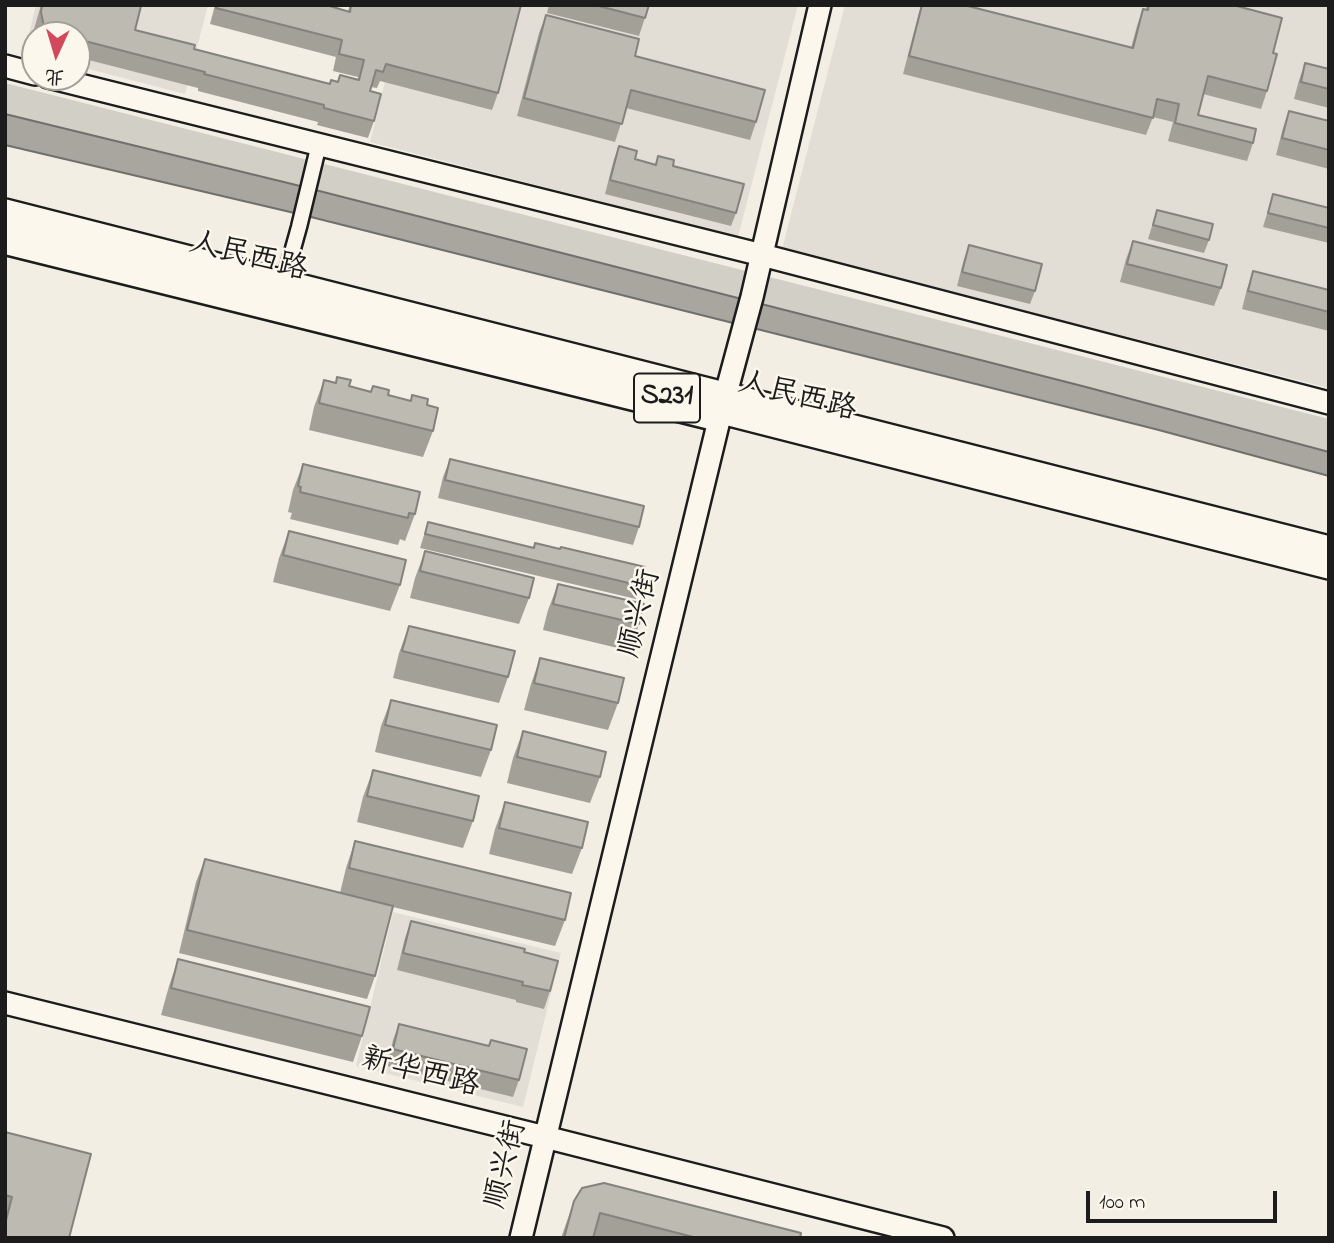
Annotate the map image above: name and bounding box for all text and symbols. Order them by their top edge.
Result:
north arrow [21,21,91,91]
text: 北 [44,61,65,90]
street label: 人民西路 [185,227,311,291]
street label: 人民西路 [734,367,860,431]
road number: S231 [634,374,700,422]
street label: 顺兴街 [614,566,670,662]
street label: 新华西路 [357,1043,483,1107]
street label: 顺兴街 [480,1117,536,1213]
scale bar [1089,1176,1280,1220]
text: 100 m [1099,1188,1145,1218]

